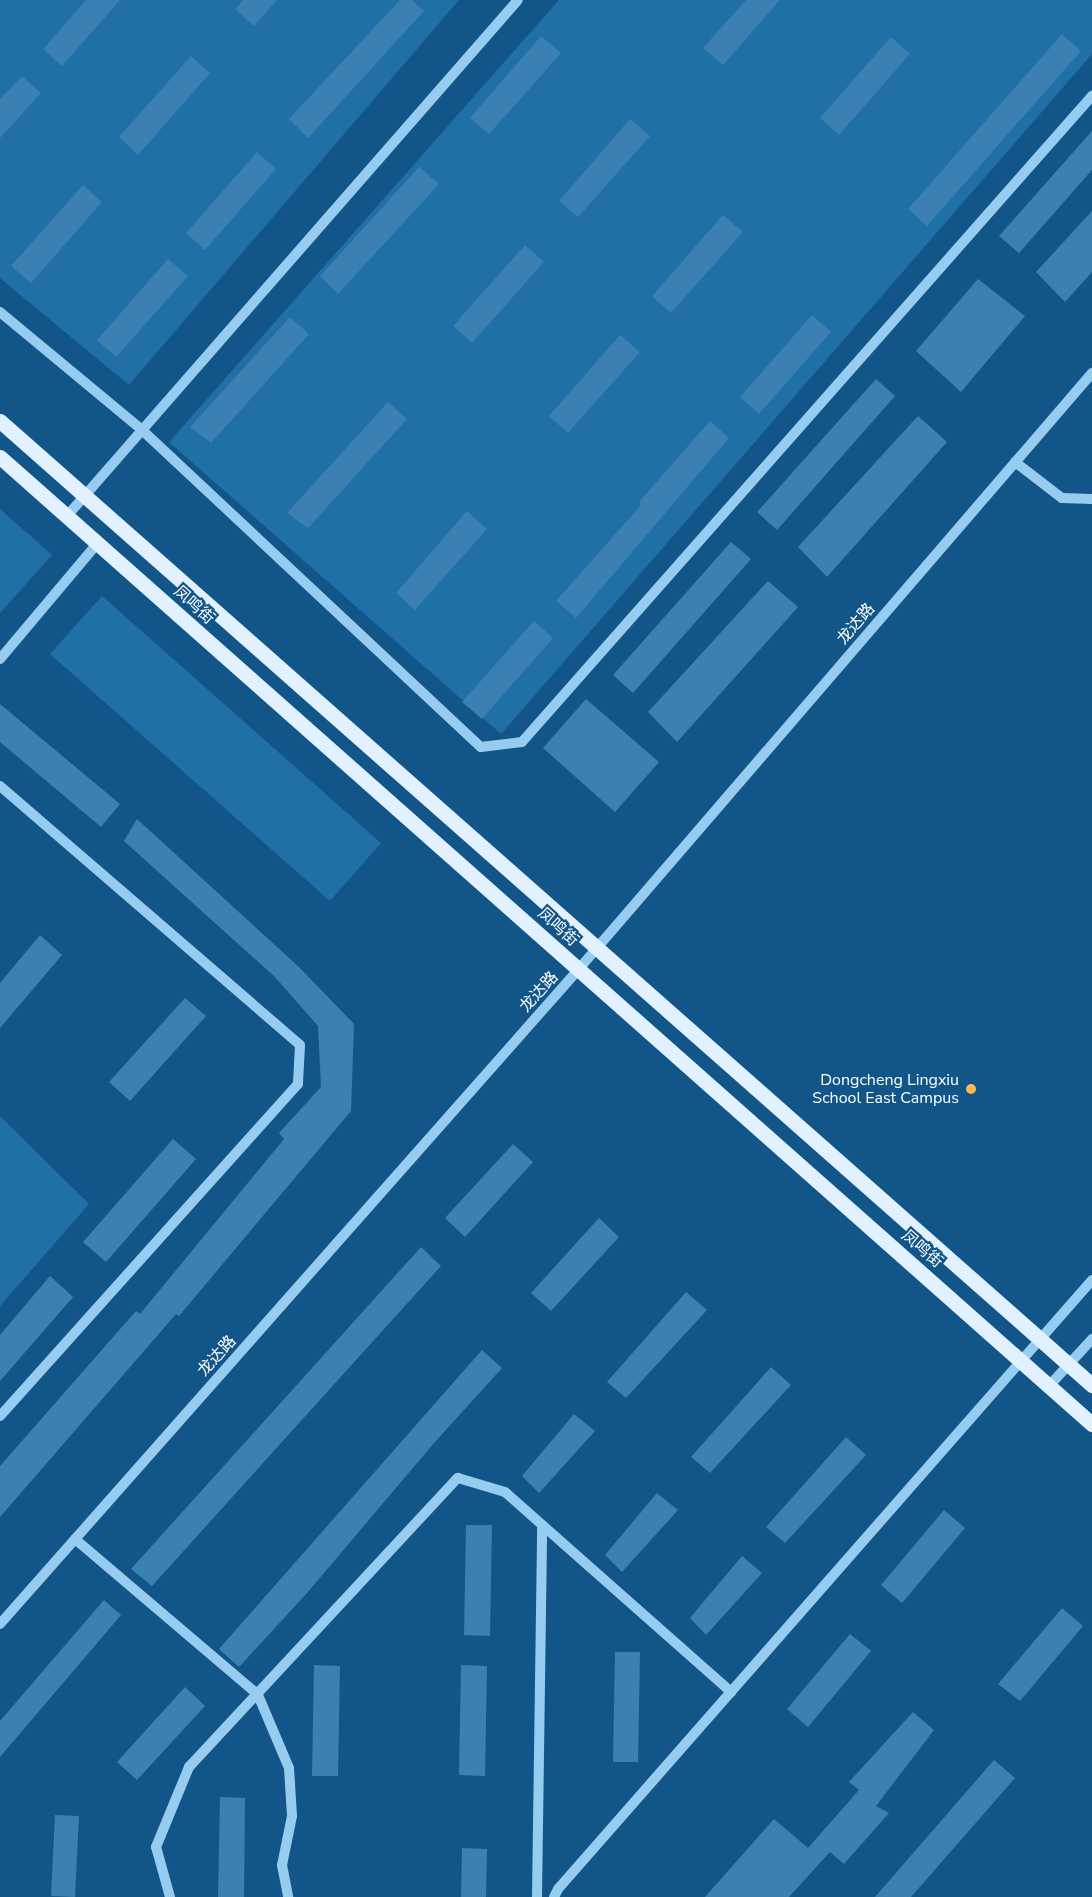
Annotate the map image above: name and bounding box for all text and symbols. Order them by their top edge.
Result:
street label: 凤鸣街 [170,582,218,628]
street label: 龙达路 [833,600,879,648]
street label: 凤鸣街 [534,904,582,950]
street label: 龙达路 [516,968,562,1016]
place label: Dongcheng Lingxiu School East Campus [812,1070,959,1108]
marker: Dongcheng Lingxiu School East Campus [964,1082,978,1096]
street label: 凤鸣街 [898,1226,946,1272]
street label: 龙达路 [194,1332,240,1380]

